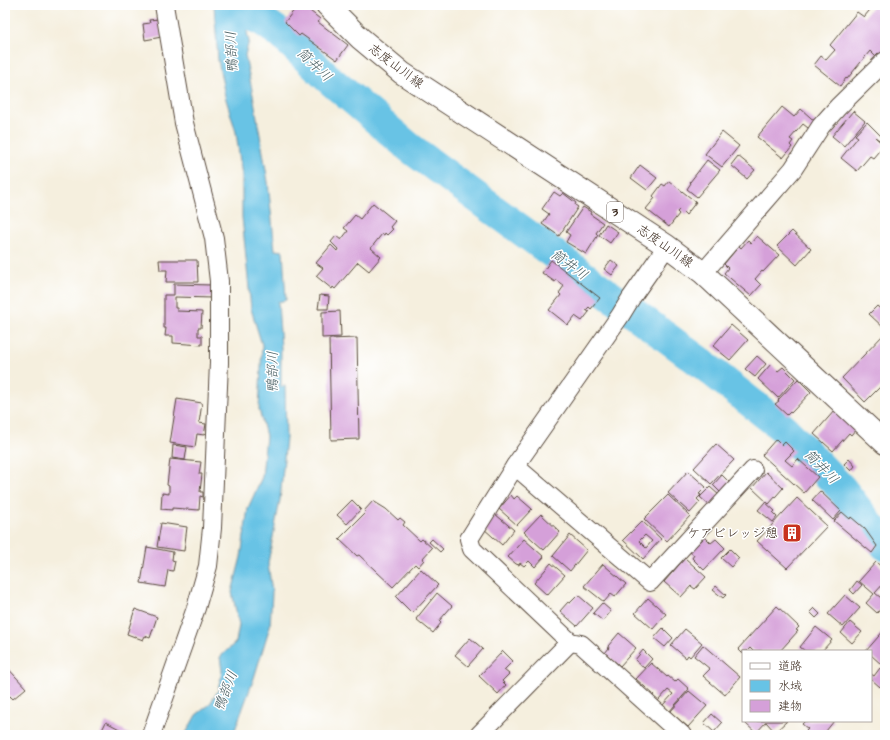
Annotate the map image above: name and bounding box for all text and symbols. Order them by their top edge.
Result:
water label: 鴨部川 [221,31,243,73]
street label: 志度山川線 [365,39,428,93]
water label: 筒井川 [292,43,336,87]
road number: 3 [607,202,623,222]
street label: 志度山川線 [633,220,698,273]
water label: 筒井川 [546,245,592,285]
water label: 鴨部川 [263,351,283,393]
water label: 筒井川 [799,445,843,489]
building icon: ケアビレッジ憩 [781,522,803,544]
place label: ケアビレッジ憩 [687,524,778,542]
legend [742,650,872,722]
text: 道路 [778,658,802,675]
water label: 鴨部川 [209,668,243,714]
text: 水域 [778,678,802,695]
text: 建物 [778,698,802,715]

